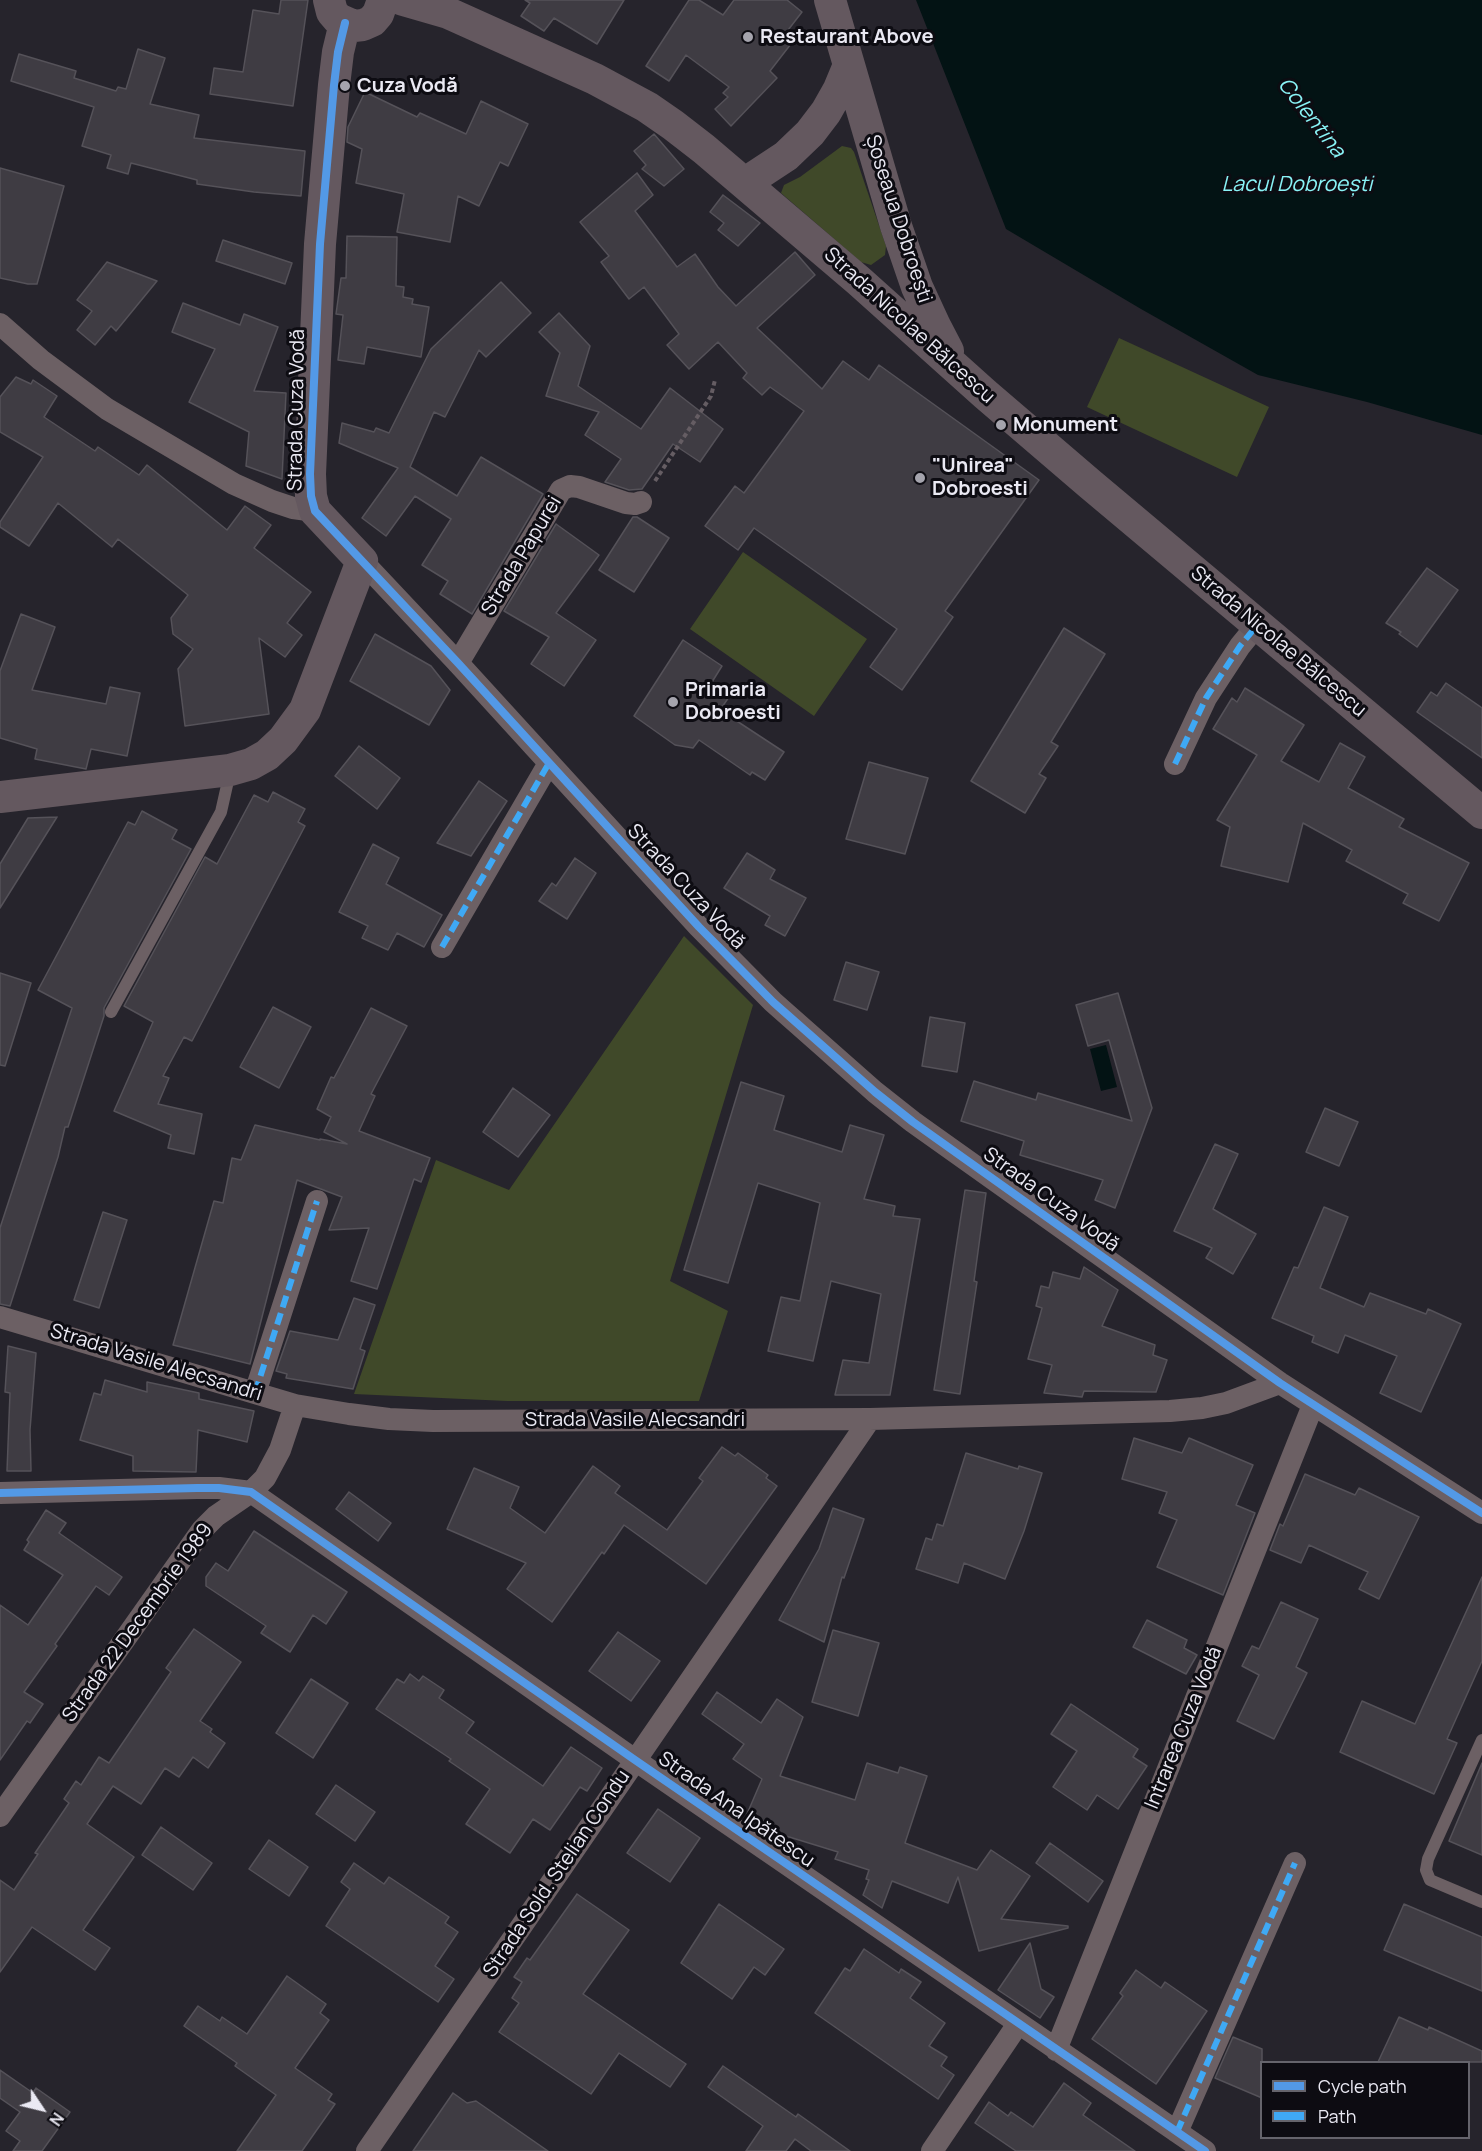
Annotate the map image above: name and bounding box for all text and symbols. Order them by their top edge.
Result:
place label: Restaurant Above [760,25,934,49]
marker: Restaurant Above [741,30,755,44]
water label: Colentina [1272,73,1350,163]
place label: Cuza Vodă [357,74,458,98]
marker: Cuza Vodă [338,79,352,93]
street label: Șoseaua Dobroești [860,132,936,306]
water label: Lacul Dobroești [1222,172,1372,198]
street label: Strada Nicolae Bălcescu [819,243,999,409]
street label: Strada Cuza Vodă [284,329,310,491]
place label: Monument [1013,413,1118,437]
marker: Monument [994,418,1008,432]
place label: "Unirea" Dobroesti [932,454,1028,501]
marker: "Unirea" Dobroesti [913,471,927,485]
street label: Strada Papurei [477,492,567,620]
street label: Strada Nicolae Bălcescu [1185,562,1371,722]
place label: Primaria Dobroesti [685,678,781,725]
marker: Primaria Dobroesti [666,695,680,709]
street label: Strada Cuza Vodă [622,820,750,954]
street label: Strada Cuza Vodă [978,1143,1124,1257]
street label: Strada Vasile Alecsandri [47,1319,265,1407]
street label: Strada Vasile Alecsandri [525,1408,745,1432]
street label: Strada 22 Decembrie 1989 [58,1519,218,1727]
street label: Intrarea Cuza Vodă [1140,1643,1228,1813]
street label: Strada Ana Ipătescu [653,1747,819,1873]
street label: Strada Sold. Stelian Condu [479,1766,635,1982]
legend [1260,2061,1470,2139]
text: Cycle path [1318,2074,1407,2098]
north arrow [12,2079,72,2139]
text: Path [1318,2104,1356,2128]
text: N [44,2108,69,2130]

